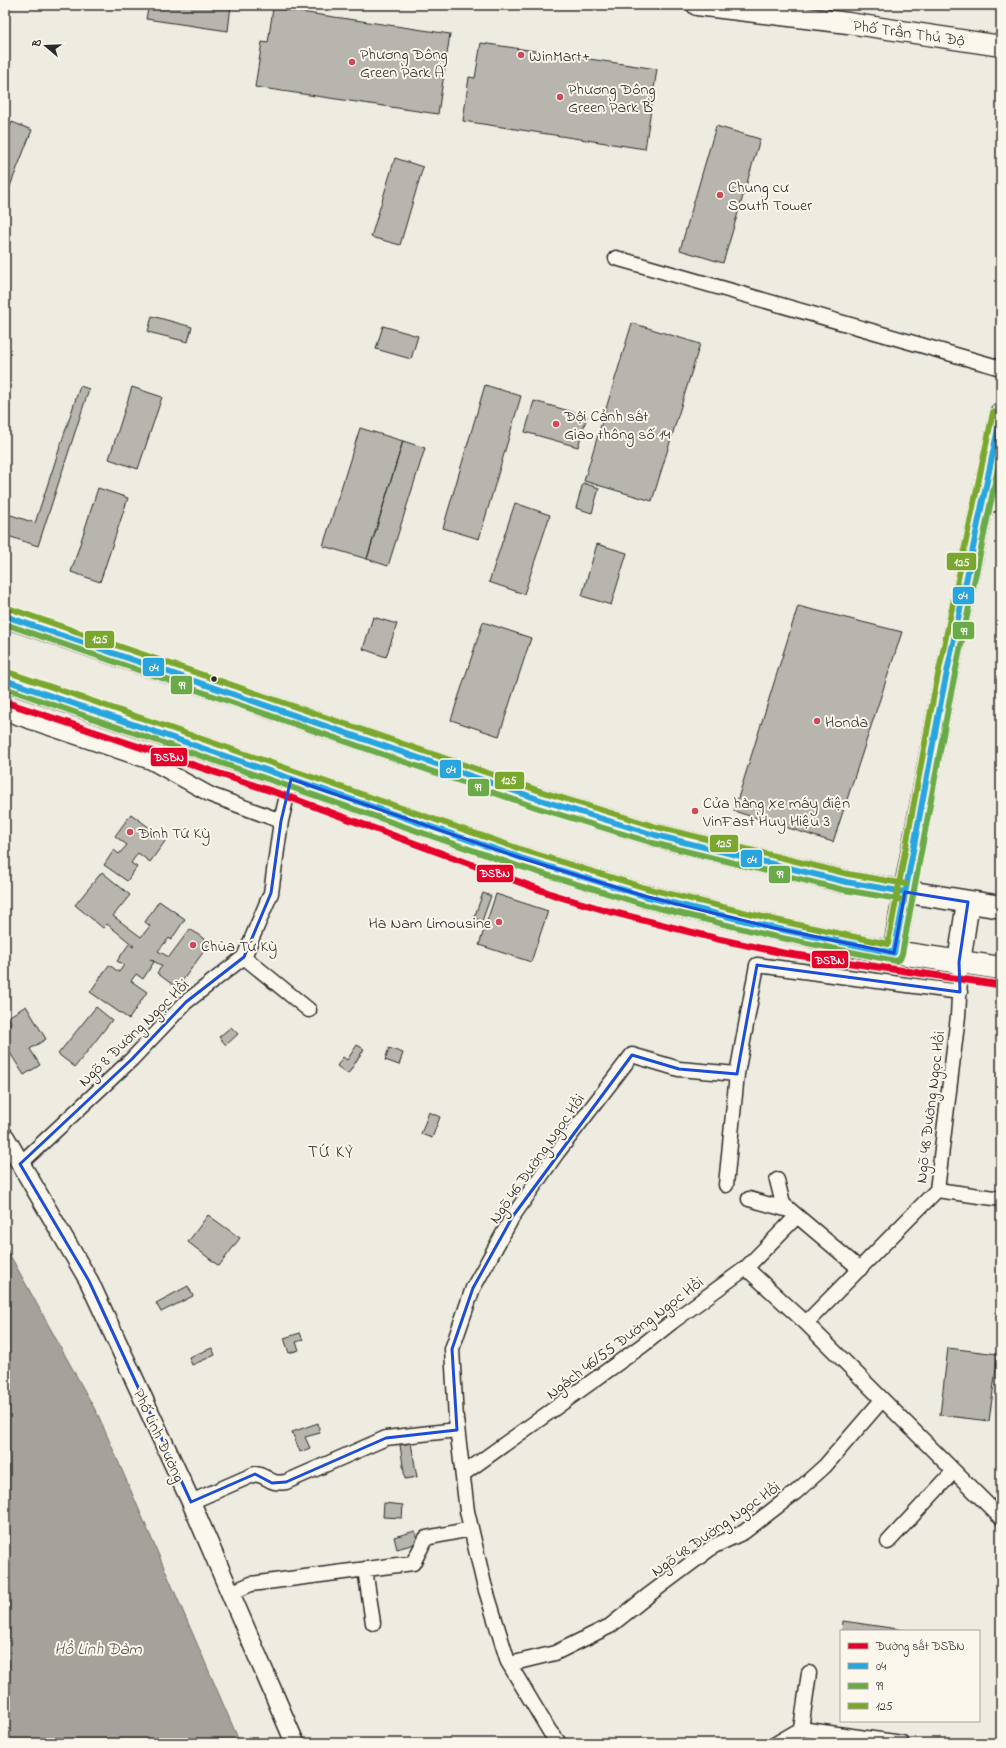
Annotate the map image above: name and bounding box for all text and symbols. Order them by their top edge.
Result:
street label: Phố Trần Thủ Độ [851,14,966,54]
north arrow [26,26,66,66]
text: B [28,36,46,50]
place label: Phương Đông Green Park A [360,43,448,85]
place label: WinMart+ [529,45,590,69]
marker: WinMart+ [516,50,526,60]
marker: Phương Đông Green Park A [347,57,357,67]
place label: Phương Đông Green Park B [568,78,656,120]
marker: Phương Đông Green Park B [555,92,565,102]
place label: Chung cư South Tower [728,176,812,218]
marker: Chung cư South Tower [715,190,725,200]
place label: Đội Cảnh sát Giao thông số 14 [563,405,671,447]
marker: Đội Cảnh sát Giao thông số 14 [551,419,561,429]
line badge: 125 [946,552,977,571]
text: 125 [954,555,970,571]
line badge: 04 [952,586,975,605]
text: 04 [957,588,968,604]
line badge: 99 [952,621,975,640]
text: 99 [960,624,968,640]
line badge: 125 [84,630,115,649]
text: 125 [92,632,108,648]
line badge: 04 [142,657,165,677]
text: 04 [148,660,159,676]
unlabelled marker [209,674,219,684]
line badge: 99 [170,675,193,695]
text: 99 [178,678,186,694]
place label: Honda [825,711,868,735]
marker: Honda [812,716,822,726]
line badge: ĐSBN [150,747,188,767]
text: ĐSBN [153,750,184,766]
line badge: 04 [439,759,462,779]
text: 04 [445,762,456,778]
line badge: 125 [494,771,525,790]
text: 125 [501,773,517,789]
line badge: 99 [467,778,490,797]
text: 99 [474,780,482,796]
place label: Cửa hàng Xe máy điện VinFast Huy Hiệu 3 [702,792,850,834]
marker: Cửa hàng Xe máy điện VinFast Huy Hiệu 3 [690,806,700,816]
place label: Đình Tứ Kỳ [137,822,210,846]
marker: Đình Tứ Kỳ [125,827,135,837]
line badge: 125 [709,834,739,853]
text: 125 [716,836,732,852]
line badge: 04 [740,849,763,868]
text: 04 [746,852,757,868]
line badge: ĐSBN [476,864,514,883]
line badge: 99 [768,865,791,884]
text: ĐSBN [479,866,510,882]
text: 99 [776,867,784,883]
place label: Ha Nam Limousine [368,912,492,936]
marker: Ha Nam Limousine [494,917,504,927]
place label: Chùa Tứ Kỳ [201,935,277,959]
marker: Chùa Tứ Kỳ [188,940,198,950]
line badge: ĐSBN [811,950,849,969]
text: ĐSBN [814,953,845,969]
street label: Ngõ 8 Đường Ngọc Hồi [73,974,196,1093]
street label: Ngõ 48 Đường Ngọc Hồi [910,1030,952,1185]
street label: Ngõ 46 Đường Ngọc Hồi [484,1089,592,1229]
district label: TỨ KỲ [308,1140,354,1165]
street label: Ngách 46/55 Đường Ngọc Hồi [541,1271,709,1406]
street label: Phố Linh Đường [126,1385,190,1487]
street label: Ngõ 48 Đường Ngọc Hồi [647,1476,786,1583]
legend [840,1630,980,1722]
water label: Hồ Linh Đàm [54,1637,142,1662]
text: Đường sắt ĐSBN [875,1638,965,1657]
text: 04 [876,1658,886,1676]
text: 99 [876,1678,884,1696]
text: 125 [876,1698,893,1716]

